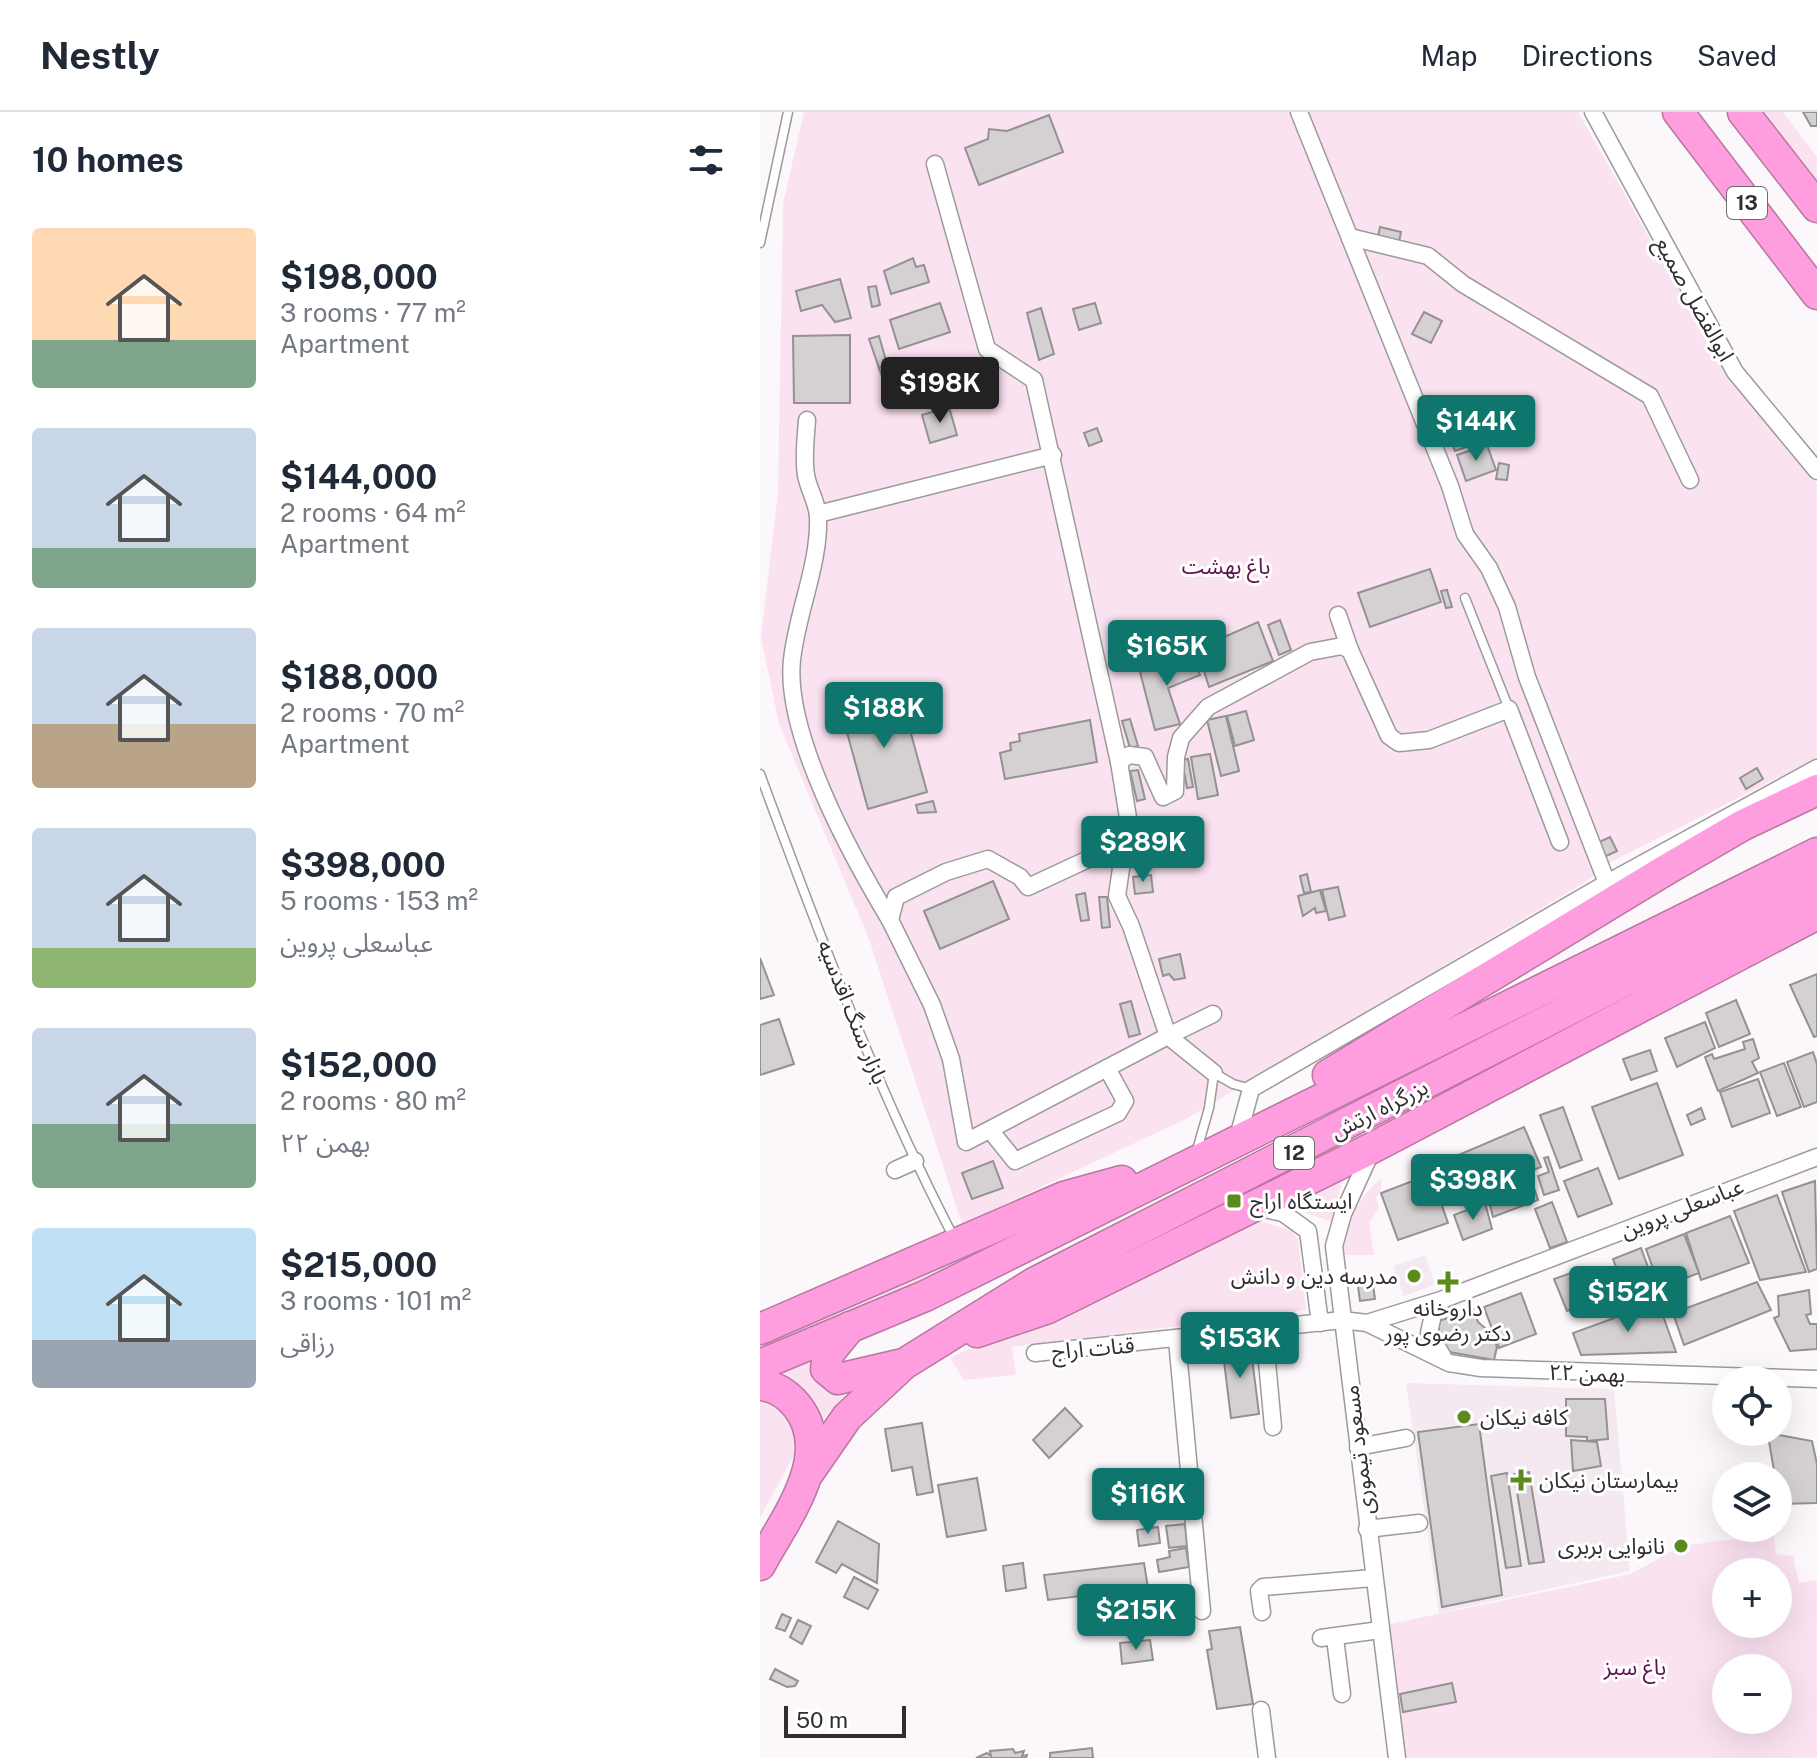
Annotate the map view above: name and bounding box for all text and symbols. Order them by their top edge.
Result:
text: Nestly [40,33,160,78]
text: Map [1421,39,1477,72]
text: Directions [1521,39,1653,72]
text: Saved [1697,39,1777,72]
icon: filters [684,138,728,182]
text: 10 homes [32,140,184,180]
road number: 13 [1727,187,1767,219]
street label: ابوالفضل صمیع [1647,232,1740,368]
text: $198,000 [280,257,438,297]
icon: home [96,260,192,356]
text: 3 rooms · 77 m² [280,297,466,328]
text: Apartment [280,328,410,359]
pin: $198K [884,357,996,425]
text: $198K [899,367,981,398]
pin: $144K [1420,395,1532,463]
text: $144K [1435,405,1517,436]
text: $144,000 [280,457,437,497]
icon: home [96,460,192,556]
text: 2 rooms · 64 m² [280,497,466,528]
text: Apartment [280,528,410,559]
park label: باغ بهشت [1182,553,1270,583]
pin: $165K [1111,620,1223,688]
text: $165K [1126,630,1208,661]
text: $188,000 [280,657,438,697]
icon: home [96,660,192,756]
pin: $188K [828,682,940,750]
text: $188K [843,692,925,723]
text: 2 rooms · 70 m² [280,697,464,728]
text: Apartment [280,728,410,759]
pin: $289K [1087,816,1199,884]
text: $289K [1099,826,1187,857]
text: $398,000 [280,845,446,885]
icon: home [96,860,192,956]
text: 5 rooms · 153 m² [280,885,478,916]
text: عباسعلی پروین [280,927,433,958]
street label: بازار سنگ اقدسیه [811,936,894,1088]
text: $152,000 [280,1045,437,1085]
icon: home [96,1060,192,1156]
street label: بزرگراه ارتش [1326,1073,1432,1145]
text: 2 rooms · 80 m² [280,1085,466,1116]
text: ۲۲ بهمن [280,1127,370,1158]
road number: 12 [1274,1137,1314,1169]
pin: $398K [1417,1154,1529,1222]
text: $398K [1429,1164,1517,1195]
street label: عباسعلی پروین [1617,1173,1748,1245]
place label: ایستگاه اراج [1250,1188,1353,1218]
marker: ایستگاه اراج [1225,1192,1243,1210]
text: $215,000 [280,1245,437,1285]
icon: home [96,1260,192,1356]
place label: مدرسه دین و دانش [1231,1263,1398,1290]
pin: $152K [1572,1266,1684,1334]
marker: مدرسه دین و دانش [1405,1267,1423,1285]
marker: داروخانه دکتر رضوی پور [1439,1273,1457,1291]
text: $152K [1587,1276,1669,1307]
text: 3 rooms · 101 m² [280,1285,471,1316]
place label: داروخانه دکتر رضوی پور [1384,1295,1511,1348]
pin: $153K [1184,1312,1296,1380]
text: $153K [1199,1322,1281,1353]
text: رزاقی [280,1327,335,1358]
street label: قنات اراج [1051,1331,1136,1369]
street label: ۲۲ بهمن [1548,1359,1626,1387]
map controls [1712,1366,1792,1734]
button: locate [1712,1366,1792,1446]
street label: مسعود تیموری [1337,1383,1380,1516]
place label: کافه نیکان [1480,1404,1569,1430]
marker: کافه نیکان [1455,1408,1473,1426]
button: layers [1712,1462,1792,1542]
place label: بیمارستان نیکان [1539,1467,1679,1494]
pin: $116K [1092,1468,1204,1536]
marker: بیمارستان نیکان [1510,1469,1532,1491]
text: $116K [1110,1478,1186,1509]
place label: نانوایی بربری [1558,1533,1665,1559]
marker: نانوایی بربری [1672,1537,1690,1555]
button: + [1712,1558,1792,1638]
pin: $215K [1080,1584,1192,1652]
text: $215K [1095,1594,1177,1625]
park label: باغ سبز [1603,1654,1666,1684]
button: − [1712,1654,1792,1734]
scale bar [784,1702,906,1738]
text: 50 m [796,1707,848,1733]

